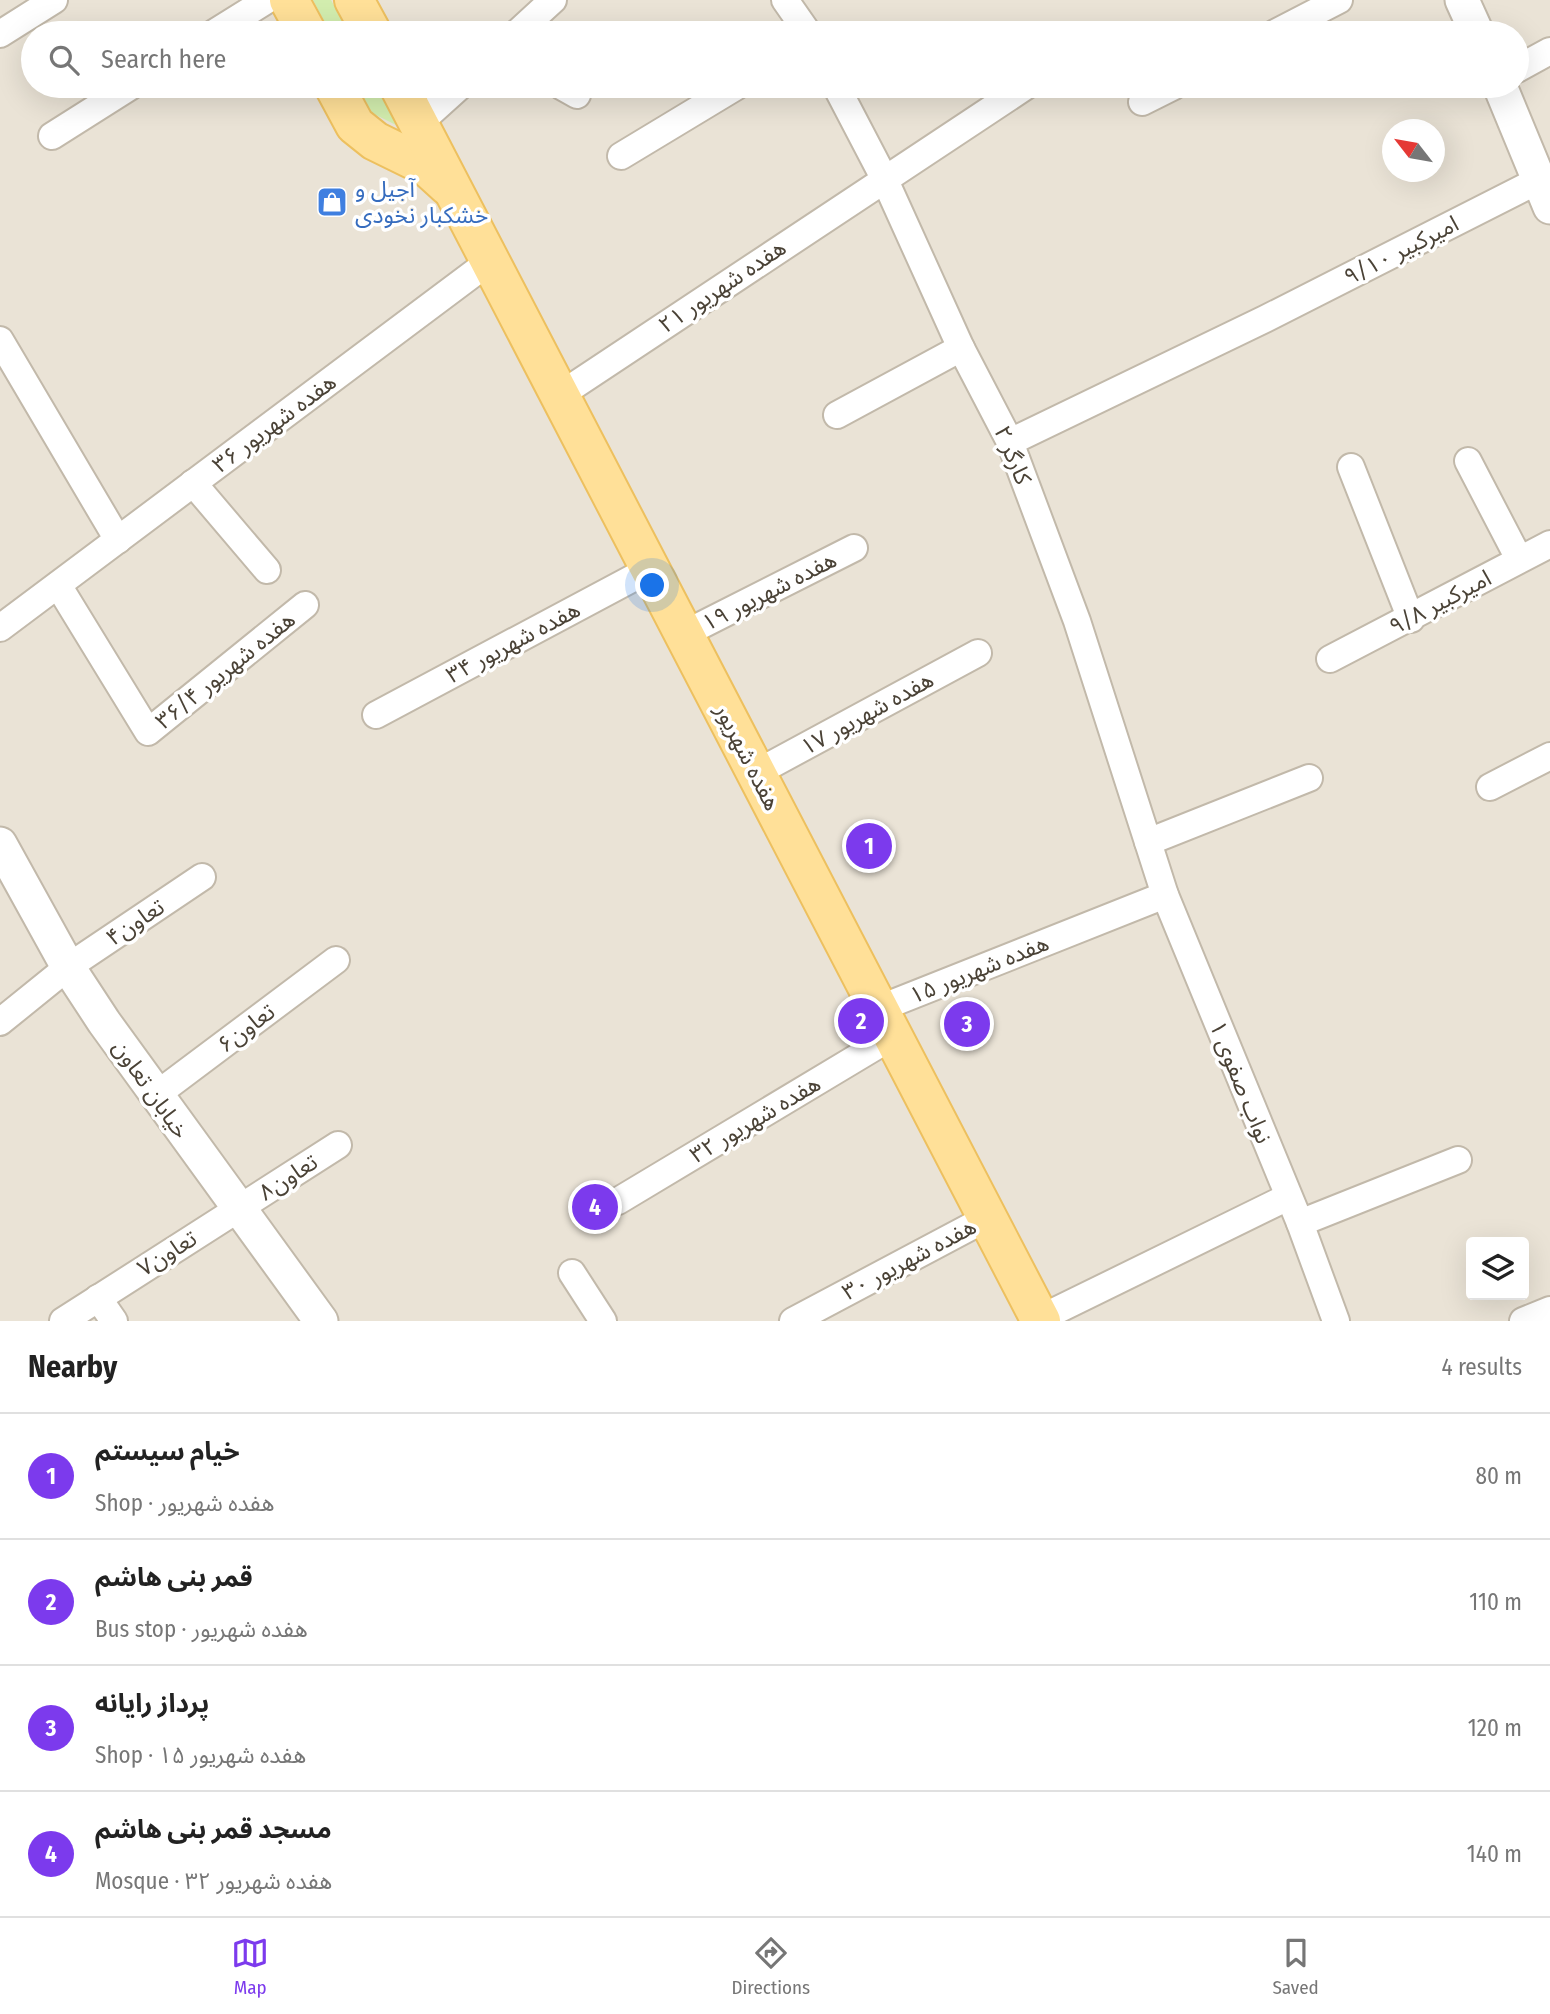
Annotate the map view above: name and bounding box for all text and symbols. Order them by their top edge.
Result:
search box [21,21,1529,98]
icon: search [45,41,83,79]
text: Search here [101,44,226,75]
north arrow [1382,119,1445,182]
place label: آجیل و خشکبار نخودی [355,175,488,229]
shop icon: آجیل و خشکبار نخودی [315,185,349,219]
street label: امیرکبیر ۹/۱۰ [1339,209,1463,291]
street label: هفده شهریور ۲۱ [653,233,791,339]
street label: هفده شهریور ۳۶ [207,367,341,479]
street label: کارگر ۲ [988,422,1038,489]
street label: هفده شهریور ۱۹ [697,545,841,637]
street label: امیرکبیر ۹/۸ [1384,563,1496,641]
your location [635,568,669,602]
street label: هفده شهریور ۳۴ [441,595,585,689]
street label: هفده شهریور ۳۶/۴ [150,605,300,735]
street label: هفده شهریور ۱۷ [796,665,938,761]
street label: هفده شهریور [709,698,787,815]
pin: 1 [846,820,892,872]
street label: تعاون۴ [100,892,170,952]
street label: هفده شهریور ۱۵ [905,928,1053,1010]
pin: 2 [838,995,884,1047]
street label: تعاون۶ [212,997,280,1059]
pin: 3 [944,998,990,1050]
street label: نواب صفوی ۱ [1204,1017,1278,1147]
street label: خیابان تعاون [107,1034,195,1144]
street label: هفده شهریور ۳۲ [685,1069,825,1169]
street label: تعاون۸ [253,1147,323,1206]
pin: 4 [572,1181,618,1233]
street label: هفده شهریور ۳۰ [837,1212,981,1306]
street label: تعاون۷ [132,1224,202,1282]
map controls [1466,1237,1529,1300]
button: layers [1466,1237,1529,1300]
text: Nearby [28,1349,117,1385]
text: 4 results [1441,1353,1522,1381]
text: خیام سیستم [95,1436,240,1467]
text: 1 [46,1462,56,1490]
text: 80 m [1475,1462,1522,1490]
text: Shop · هفده شهریور [95,1489,274,1517]
text: قمر بنی هاشم [95,1562,253,1593]
text: 2 [46,1588,56,1616]
text: 110 m [1469,1588,1522,1616]
text: Bus stop · هفده شهریور [95,1615,308,1643]
text: پرداز رایانه [95,1688,209,1719]
text: 3 [46,1714,56,1742]
text: 120 m [1468,1714,1522,1742]
text: Shop · هفده شهریور ۱۵ [95,1741,306,1769]
text: مسجد قمر بنی هاشم [95,1814,332,1845]
text: 4 [45,1840,57,1868]
text: 140 m [1467,1840,1522,1868]
text: Mosque · هفده شهریور ۳۲ [95,1867,332,1895]
tab: Map [231,1934,269,1999]
tab: Directions [731,1934,810,1999]
tab: Saved [1272,1934,1319,1999]

